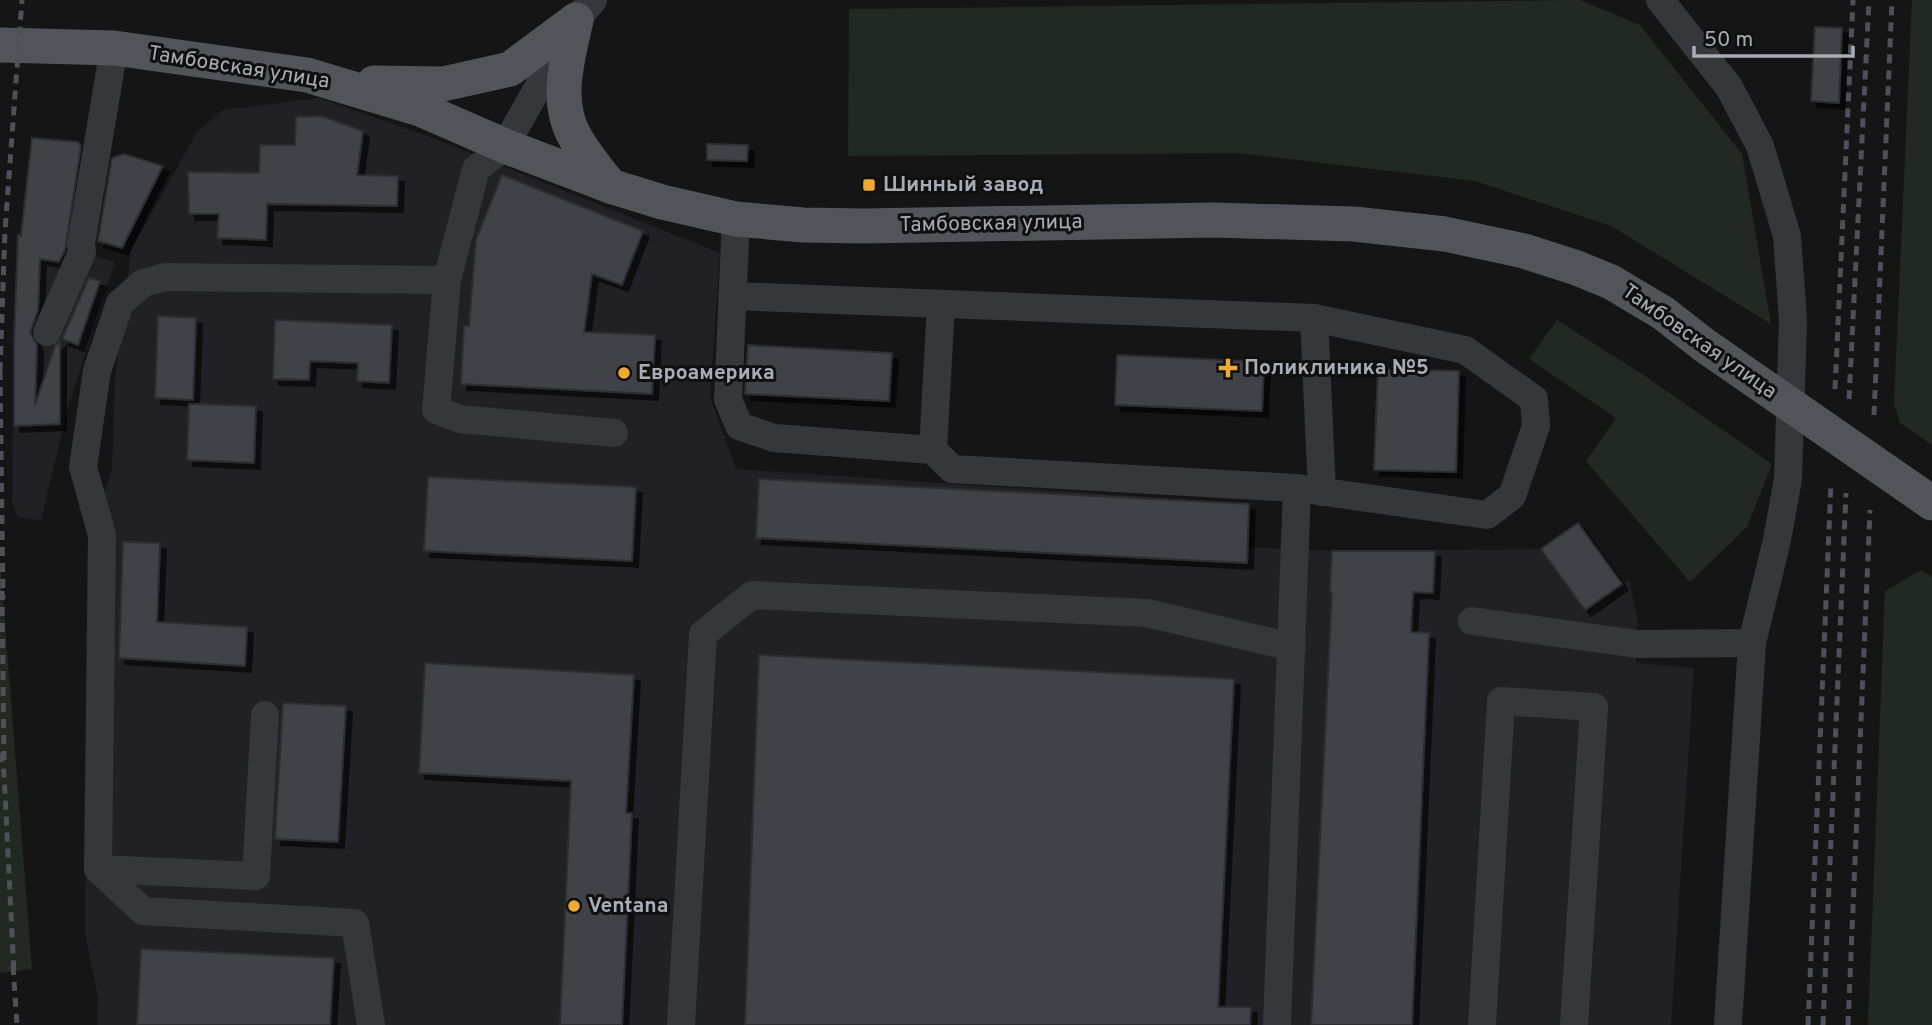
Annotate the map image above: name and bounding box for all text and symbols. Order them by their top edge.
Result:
scale bar [1694,14,1853,58]
text: 50 m [1704,27,1753,54]
street label: Тамбовская улица [147,40,331,96]
place label: Шинный завод [883,172,1044,199]
marker: Шинный завод [861,177,877,193]
street label: Тамбовская улица [899,209,1083,239]
street label: Тамбовская улица [1616,278,1782,406]
place label: Поликлиника №5 [1244,355,1429,382]
marker: Поликлиника №5 [1218,358,1238,378]
place label: Евроамерика [638,360,775,387]
marker: Евроамерика [616,365,632,381]
place label: Ventana [588,893,668,920]
marker: Ventana [566,898,582,914]

